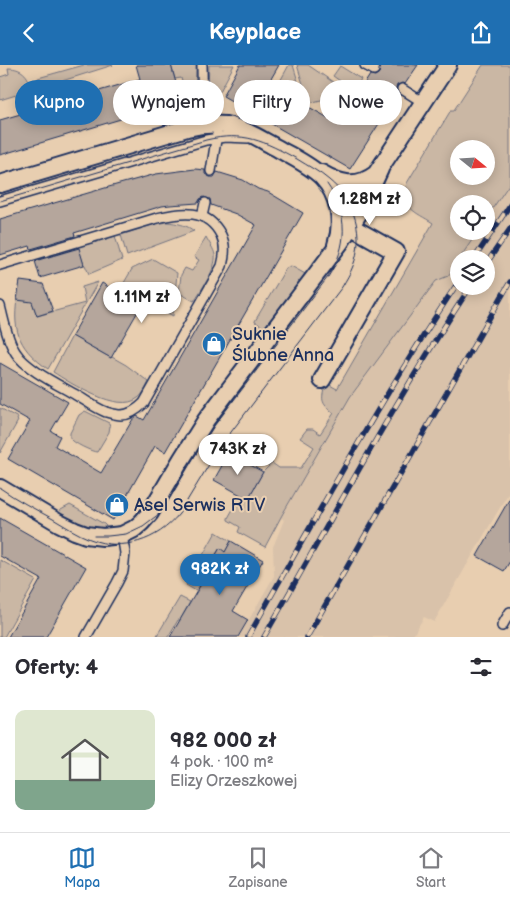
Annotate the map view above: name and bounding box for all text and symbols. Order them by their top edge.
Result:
icon: back [15,19,43,47]
text: Keyplace [209,19,301,46]
icon: share [467,19,495,47]
chip: Kupno [15,80,103,125]
chip: Wynajem [113,80,224,125]
chip: Filtry [234,80,310,125]
chip: Nowe [320,80,402,125]
north arrow [450,140,495,185]
map controls [450,140,495,295]
pin: 1.28M zł [318,184,422,226]
text: 1.28M zł [339,190,401,209]
button: locate [450,195,495,240]
button: layers [450,250,495,295]
pin: 1.11M zł [90,281,194,324]
text: 1.11M zł [114,288,170,307]
place label: Suknie Ślubne Anna [232,324,334,366]
shop icon: Suknie Ślubne Anna [201,331,227,357]
pin: 743K zł [192,433,284,476]
text: 743K zł [210,440,266,459]
shop icon: Asel Serwis RTV [104,492,130,518]
place label: Asel Serwis RTV [134,495,265,516]
pin: 982K zł [174,553,266,596]
text: 982K zł [191,560,249,579]
icon: filters [467,653,495,681]
text: Oferty: 4 [15,655,98,680]
text: 982 000 zł [170,728,277,753]
icon: home [55,730,115,790]
text: 4 pok. · 100 m² [170,753,274,772]
text: Elizy Orzeszkowej [170,772,297,791]
tab: Mapa [64,844,100,891]
tab: Zapisane [229,844,288,891]
tab: Start [416,844,446,891]

